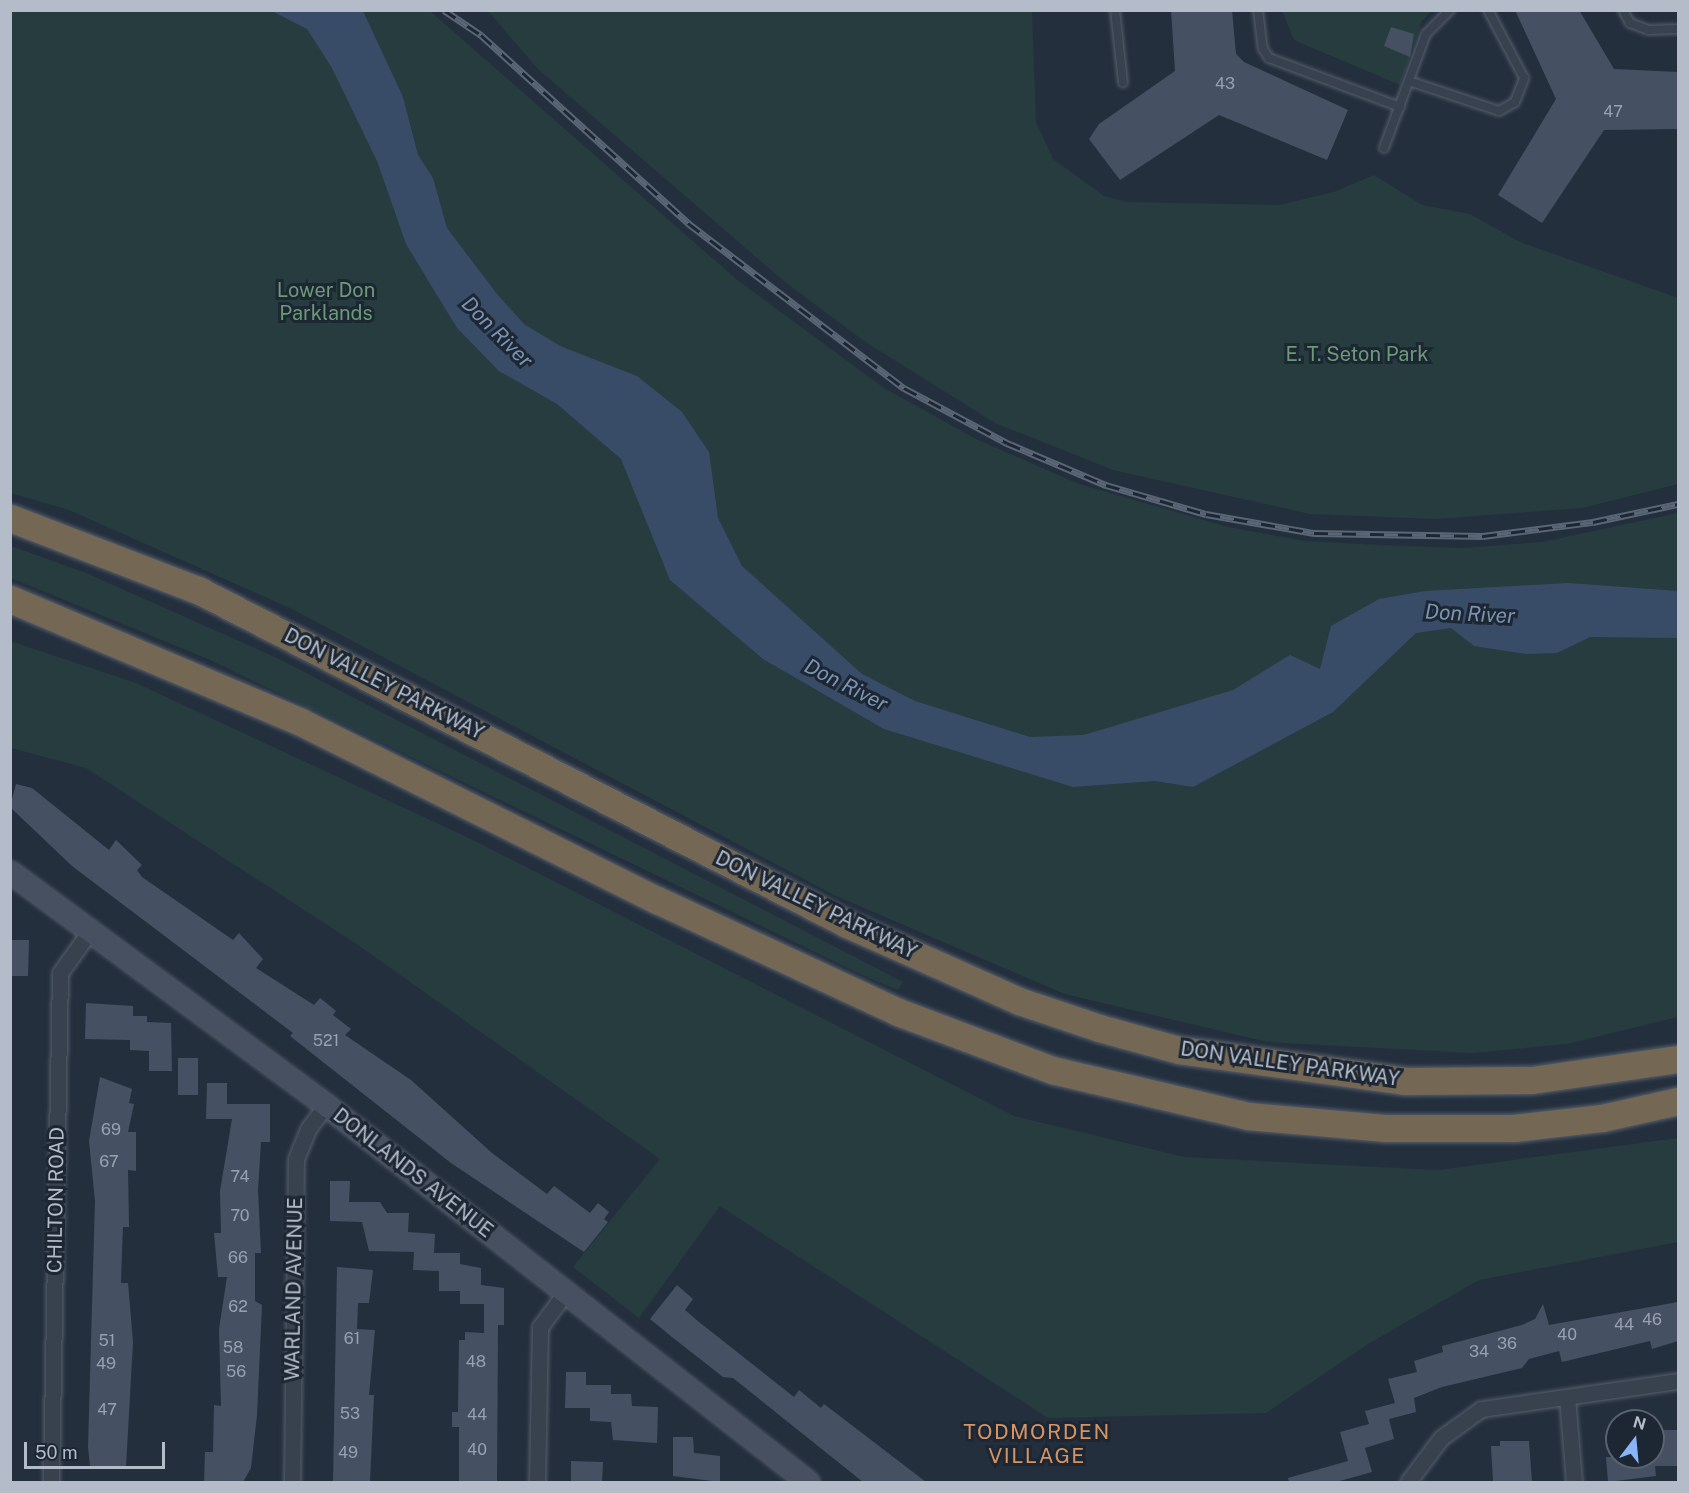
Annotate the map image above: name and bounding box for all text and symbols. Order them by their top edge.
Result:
house number: 43 [1215,74,1235,94]
house number: 47 [1603,102,1623,122]
park label: Lower Don Parklands [277,279,375,326]
water label: Don River [456,291,538,373]
park label: E. T. Seton Park [1285,342,1429,366]
water label: Don River [1424,599,1516,629]
street label: DON VALLEY PARKWAY [280,623,488,745]
water label: Don River [800,653,892,717]
street label: DON VALLEY PARKWAY [711,846,921,964]
house number: 521 [313,1031,339,1051]
street label: DON VALLEY PARKWAY [1179,1037,1401,1091]
street label: DONLANDS AVENUE [328,1103,498,1243]
house number: 69 [101,1120,121,1140]
street label: CHILTON ROAD [43,1127,69,1273]
house number: 67 [99,1152,119,1172]
house number: 74 [230,1167,250,1187]
street label: WARLAND AVENUE [280,1197,308,1381]
house number: 70 [230,1206,250,1226]
house number: 66 [228,1248,248,1268]
house number: 62 [228,1297,248,1317]
house number: 46 [1642,1310,1662,1330]
house number: 44 [1614,1315,1634,1335]
house number: 40 [1557,1325,1577,1345]
house number: 61 [344,1329,360,1349]
house number: 51 [99,1331,115,1351]
house number: 36 [1497,1334,1517,1354]
house number: 58 [223,1338,243,1358]
house number: 34 [1469,1342,1489,1362]
house number: 48 [466,1352,486,1372]
house number: 49 [96,1354,116,1374]
house number: 56 [226,1362,246,1382]
house number: 47 [97,1400,117,1420]
house number: 53 [340,1404,360,1424]
house number: 44 [467,1405,487,1425]
north arrow [1605,1409,1665,1469]
text: N [1631,1412,1648,1434]
district label: TODMORDEN VILLAGE [963,1419,1111,1469]
scale bar [27,1430,168,1468]
house number: 40 [467,1440,487,1460]
text: 50 m [35,1442,78,1463]
house number: 49 [338,1443,358,1463]

